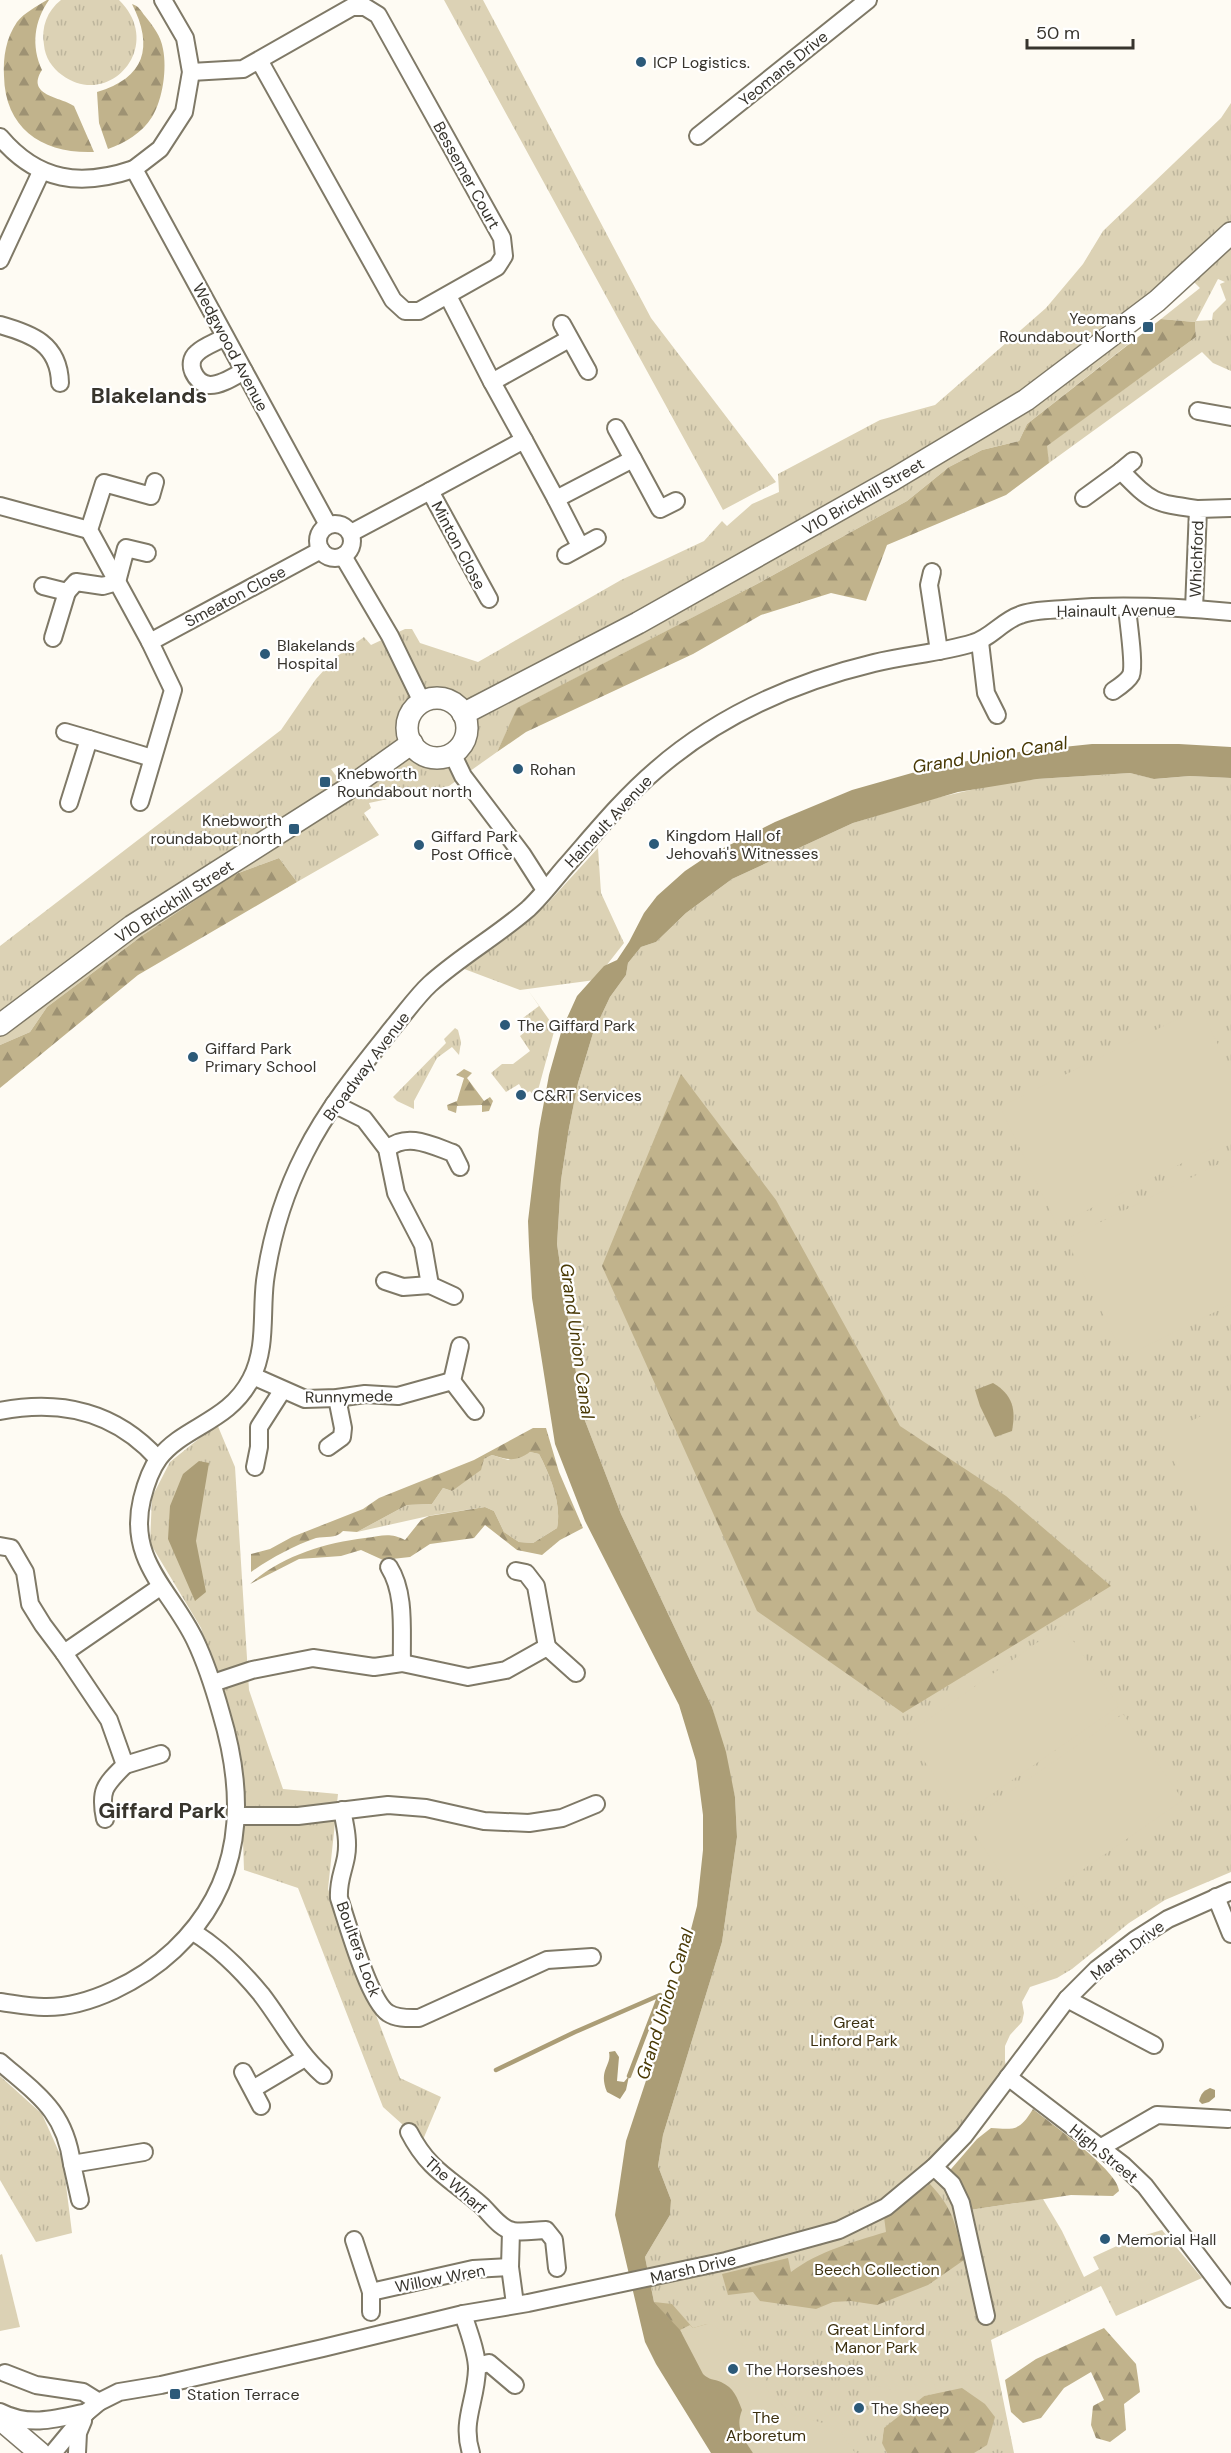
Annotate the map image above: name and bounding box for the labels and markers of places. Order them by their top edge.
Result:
place label: ICP Logistics. [653,52,750,73]
marker: ICP Logistics. [634,55,648,69]
place label: Yeomans Roundabout North [999,308,1136,347]
marker: Yeomans Roundabout North [1141,320,1155,334]
place label: Blakelands Hospital [277,635,355,674]
marker: Blakelands Hospital [258,647,272,661]
place label: Rohan [530,759,576,780]
marker: Rohan [511,762,525,776]
place label: Knebworth Roundabout north [337,763,472,802]
marker: Knebworth Roundabout north [318,775,332,789]
place label: Knebworth roundabout north [151,810,282,849]
marker: Knebworth roundabout north [287,822,301,836]
place label: Kingdom Hall of Jehovah's Witnesses [666,825,818,864]
place label: Giffard Park Post Office [431,826,518,865]
marker: Kingdom Hall of Jehovah's Witnesses [647,837,661,851]
marker: Giffard Park Post Office [412,838,426,852]
place label: The Giffard Park [517,1015,635,1036]
marker: The Giffard Park [498,1018,512,1032]
place label: Giffard Park Primary School [205,1038,316,1077]
marker: Giffard Park Primary School [186,1050,200,1064]
place label: C&RT Services [533,1085,642,1106]
marker: C&RT Services [514,1088,528,1102]
place label: Memorial Hall [1117,2229,1216,2250]
marker: Memorial Hall [1098,2232,1112,2246]
place label: The Horseshoes [745,2359,864,2380]
marker: The Horseshoes [726,2362,740,2376]
place label: Station Terrace [187,2384,299,2405]
marker: Station Terrace [168,2387,182,2401]
place label: The Sheep [871,2398,949,2419]
marker: The Sheep [852,2401,866,2415]

